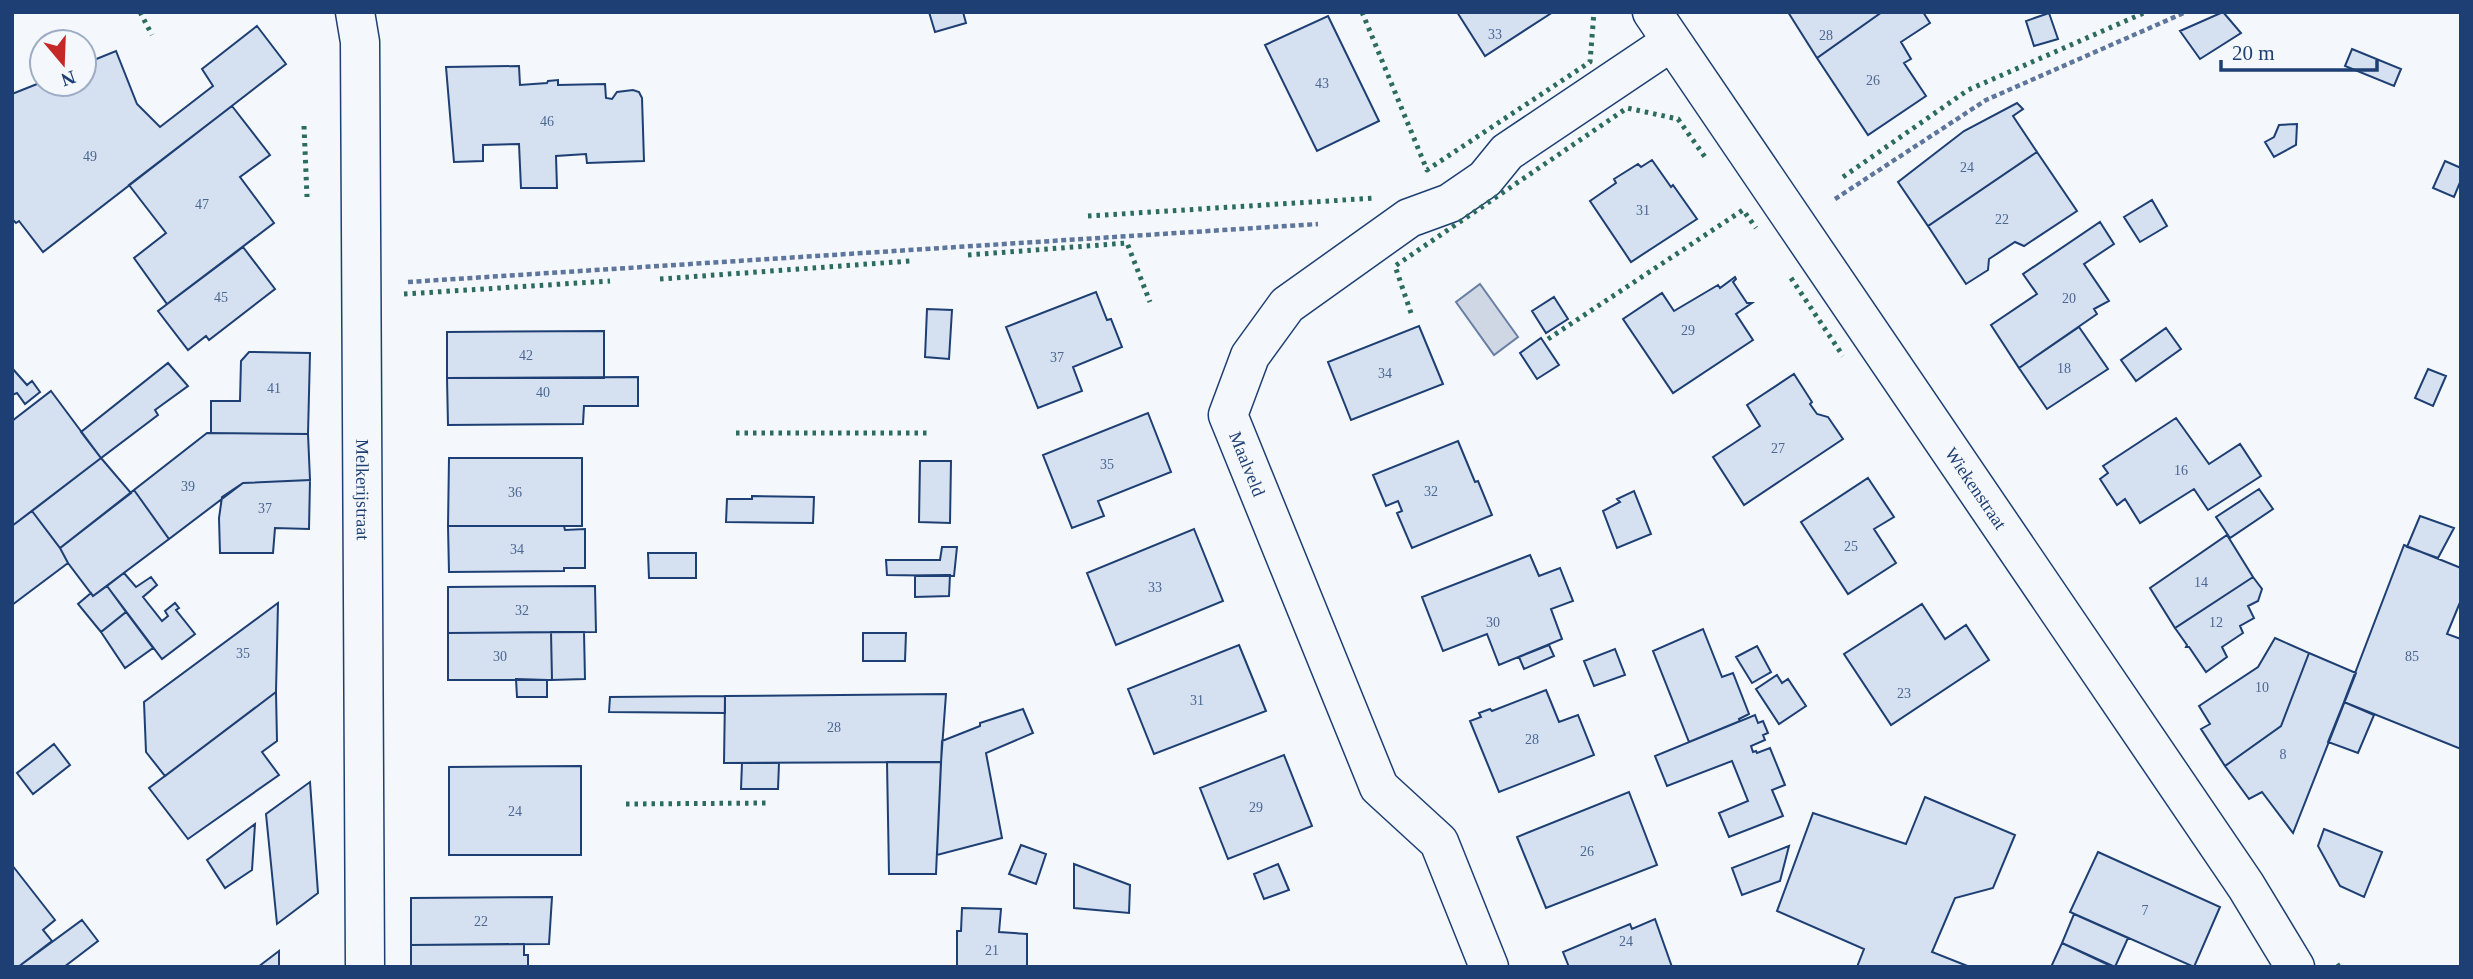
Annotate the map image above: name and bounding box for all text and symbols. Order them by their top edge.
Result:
house number: 33 [1488,27,1502,42]
north arrow [28,28,98,98]
house number: 28 [1819,28,1833,43]
scale bar [2221,28,2377,72]
text: 20 m [2232,41,2275,65]
text: N [58,66,78,91]
house number: 26 [1866,73,1880,88]
house number: 43 [1315,76,1329,91]
house number: 46 [540,114,554,129]
house number: 49 [83,149,97,164]
house number: 24 [1960,160,1974,175]
house number: 47 [195,197,209,212]
house number: 31 [1636,203,1650,218]
house number: 22 [1995,212,2009,227]
house number: 45 [214,290,228,305]
house number: 20 [2062,291,2076,306]
house number: 29 [1681,323,1695,338]
house number: 42 [519,348,533,363]
house number: 37 [1050,350,1064,365]
house number: 18 [2057,361,2071,376]
house number: 34 [1378,366,1392,381]
house number: 41 [267,381,281,396]
house number: 40 [536,385,550,400]
street label: Maalveld [1225,429,1269,499]
street label: Melkerijstraat [352,439,373,540]
house number: 27 [1771,441,1785,456]
street label: Wiekenstraat [1941,444,2011,533]
house number: 35 [1100,457,1114,472]
house number: 16 [2174,463,2188,478]
house number: 39 [181,479,195,494]
house number: 32 [1424,484,1438,499]
house number: 36 [508,485,522,500]
house number: 37 [258,501,272,516]
house number: 25 [1844,539,1858,554]
house number: 34 [510,542,524,557]
house number: 14 [2194,575,2208,590]
house number: 33 [1148,580,1162,595]
house number: 32 [515,603,529,618]
house number: 30 [1486,615,1500,630]
house number: 12 [2209,615,2223,630]
house number: 35 [236,646,250,661]
house number: 30 [493,649,507,664]
house number: 85 [2405,649,2419,664]
house number: 10 [2255,680,2269,695]
house number: 23 [1897,686,1911,701]
house number: 31 [1190,693,1204,708]
house number: 28 [827,720,841,735]
house number: 28 [1525,732,1539,747]
house number: 8 [2280,747,2287,762]
house number: 29 [1249,800,1263,815]
house number: 24 [508,804,522,819]
house number: 26 [1580,844,1594,859]
house number: 7 [2142,903,2149,918]
house number: 22 [474,914,488,929]
house number: 24 [1619,934,1633,949]
house number: 21 [985,943,999,958]

